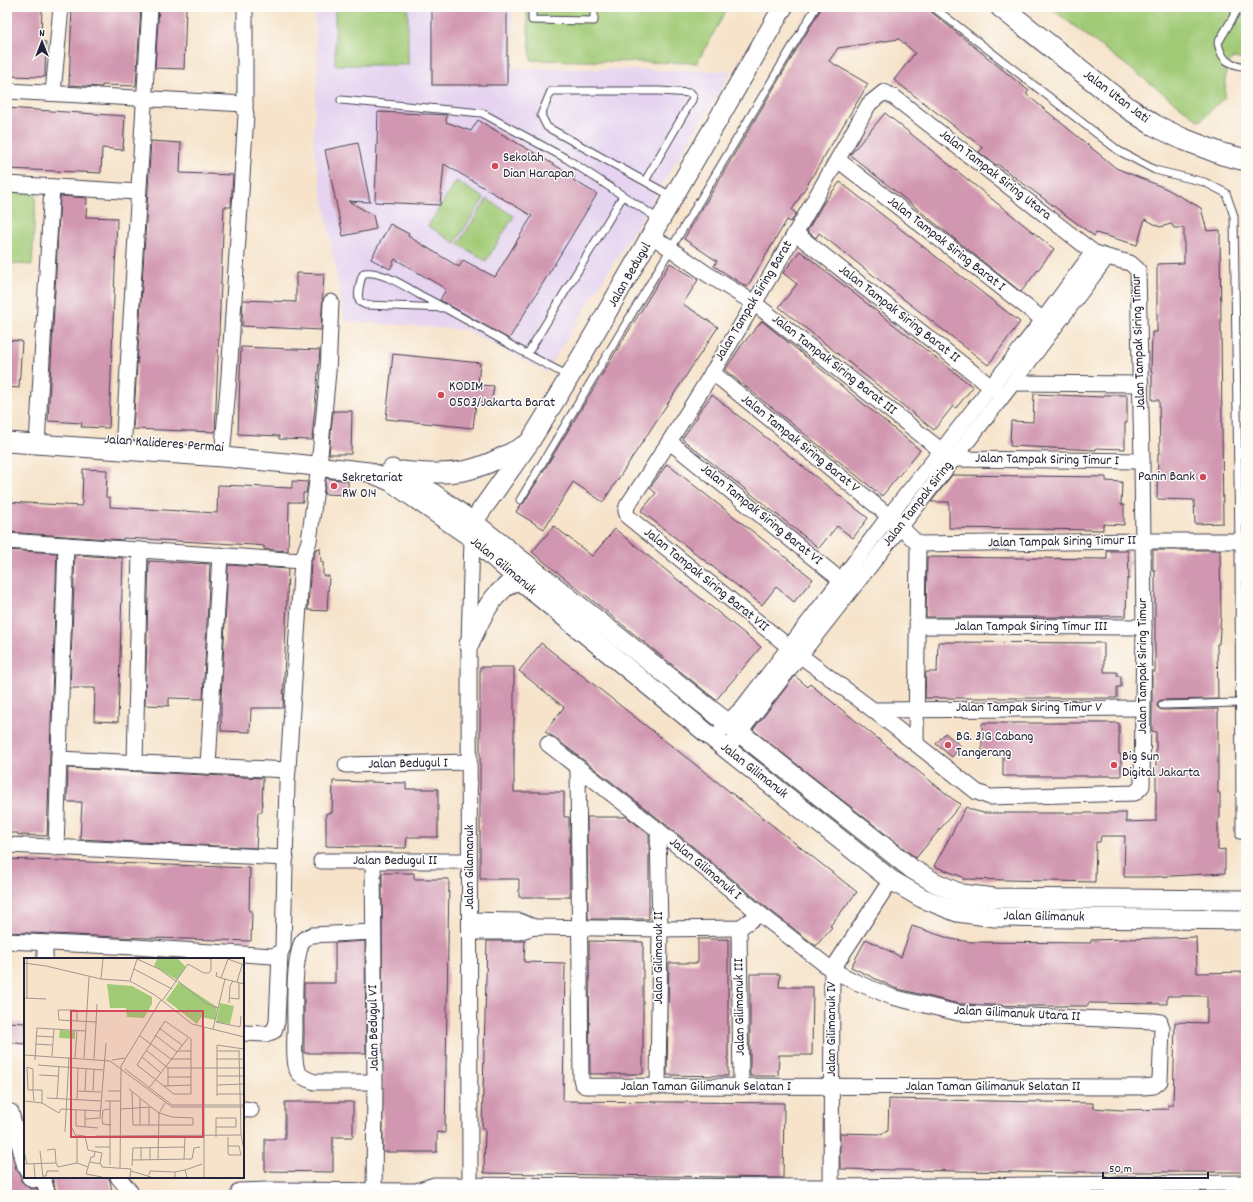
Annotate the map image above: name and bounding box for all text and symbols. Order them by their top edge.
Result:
north arrow [22,22,62,62]
text: N [39,26,45,42]
street label: Jalan Utan Jati [1079,65,1154,129]
street label: Jalan Tampak Siring Utara [935,125,1056,225]
place label: Sekolah Dian Harapan [503,148,574,184]
marker: Sekolah Dian Harapan [490,161,500,171]
street label: Jalan Tampak Siring Barat I [883,191,1010,297]
street label: Jalan Tampak Siring Barat [710,237,798,365]
street label: Jalan Bedugul [603,238,657,311]
street label: Jalan Tampak Siring Barat II [834,260,964,368]
street label: Jalan Tampak Siring Timur [1127,273,1151,410]
street label: Jalan Tampak Siring Barat III [767,310,901,421]
place label: KODIM 0503/Jakarta Barat [449,377,555,413]
marker: KODIM 0503/Jakarta Barat [436,390,446,400]
street label: Jalan Tampak Siring Barat V [736,390,864,498]
street label: Jalan Kalideres Permai [104,430,225,458]
street label: Jalan Tampak Siring Timur I [975,449,1120,471]
street label: Jalan Tampak Siring [878,457,958,551]
street label: Jalan Tampak Siring Barat VI [696,459,827,571]
place label: Panin Bank [1138,467,1195,487]
place label: Sekretariat RW 014 [342,468,403,504]
marker: Panin Bank [1198,472,1208,482]
marker: Sekretariat RW 014 [329,481,339,491]
street label: Jalan Tampak Siring Barat VII [639,523,773,637]
street label: Jalan Tampak Siring Timur II [988,531,1137,553]
street label: Jalan Gilimanuk [465,532,541,600]
street label: Jalan Tampak Siring Timur [1133,597,1153,734]
street label: Jalan Tampak Siring Timur III [955,617,1108,637]
street label: Jalan Tampak Siring Timur V [956,698,1102,718]
place label: BG. 31G Cabang Tangerang [956,727,1034,763]
street label: Jalan Gilimanuk [716,738,792,804]
marker: BG. 31G Cabang Tangerang [943,740,953,750]
place label: Big Sun Digital Jakarta [1122,747,1200,783]
street label: Jalan Bedugul I [368,753,449,775]
marker: Big Sun Digital Jakarta [1109,760,1119,770]
street label: Jalan Gilamanuk [460,824,480,910]
street label: Jalan Gilimanuk I [665,833,746,906]
street label: Jalan Bedugul II [353,851,438,871]
street label: Jalan Gilimanuk [1003,906,1085,928]
street label: Jalan Gilimanuk II [649,911,669,1005]
street label: Jalan Gilimanuk III [729,957,751,1056]
inset map [24,958,244,1178]
street label: Jalan Gilimanuk IV [822,981,842,1077]
street label: Jalan Bedugul VI [363,984,385,1071]
street label: Jalan Gilimanuk Utara II [953,1001,1081,1027]
street label: Jalan Taman Gilimanuk Selatan I [621,1077,792,1097]
street label: Jalan Taman Gilimanuk Selatan II [906,1077,1081,1097]
scale bar [1103,1154,1208,1180]
text: 50 m [1109,1161,1132,1178]

